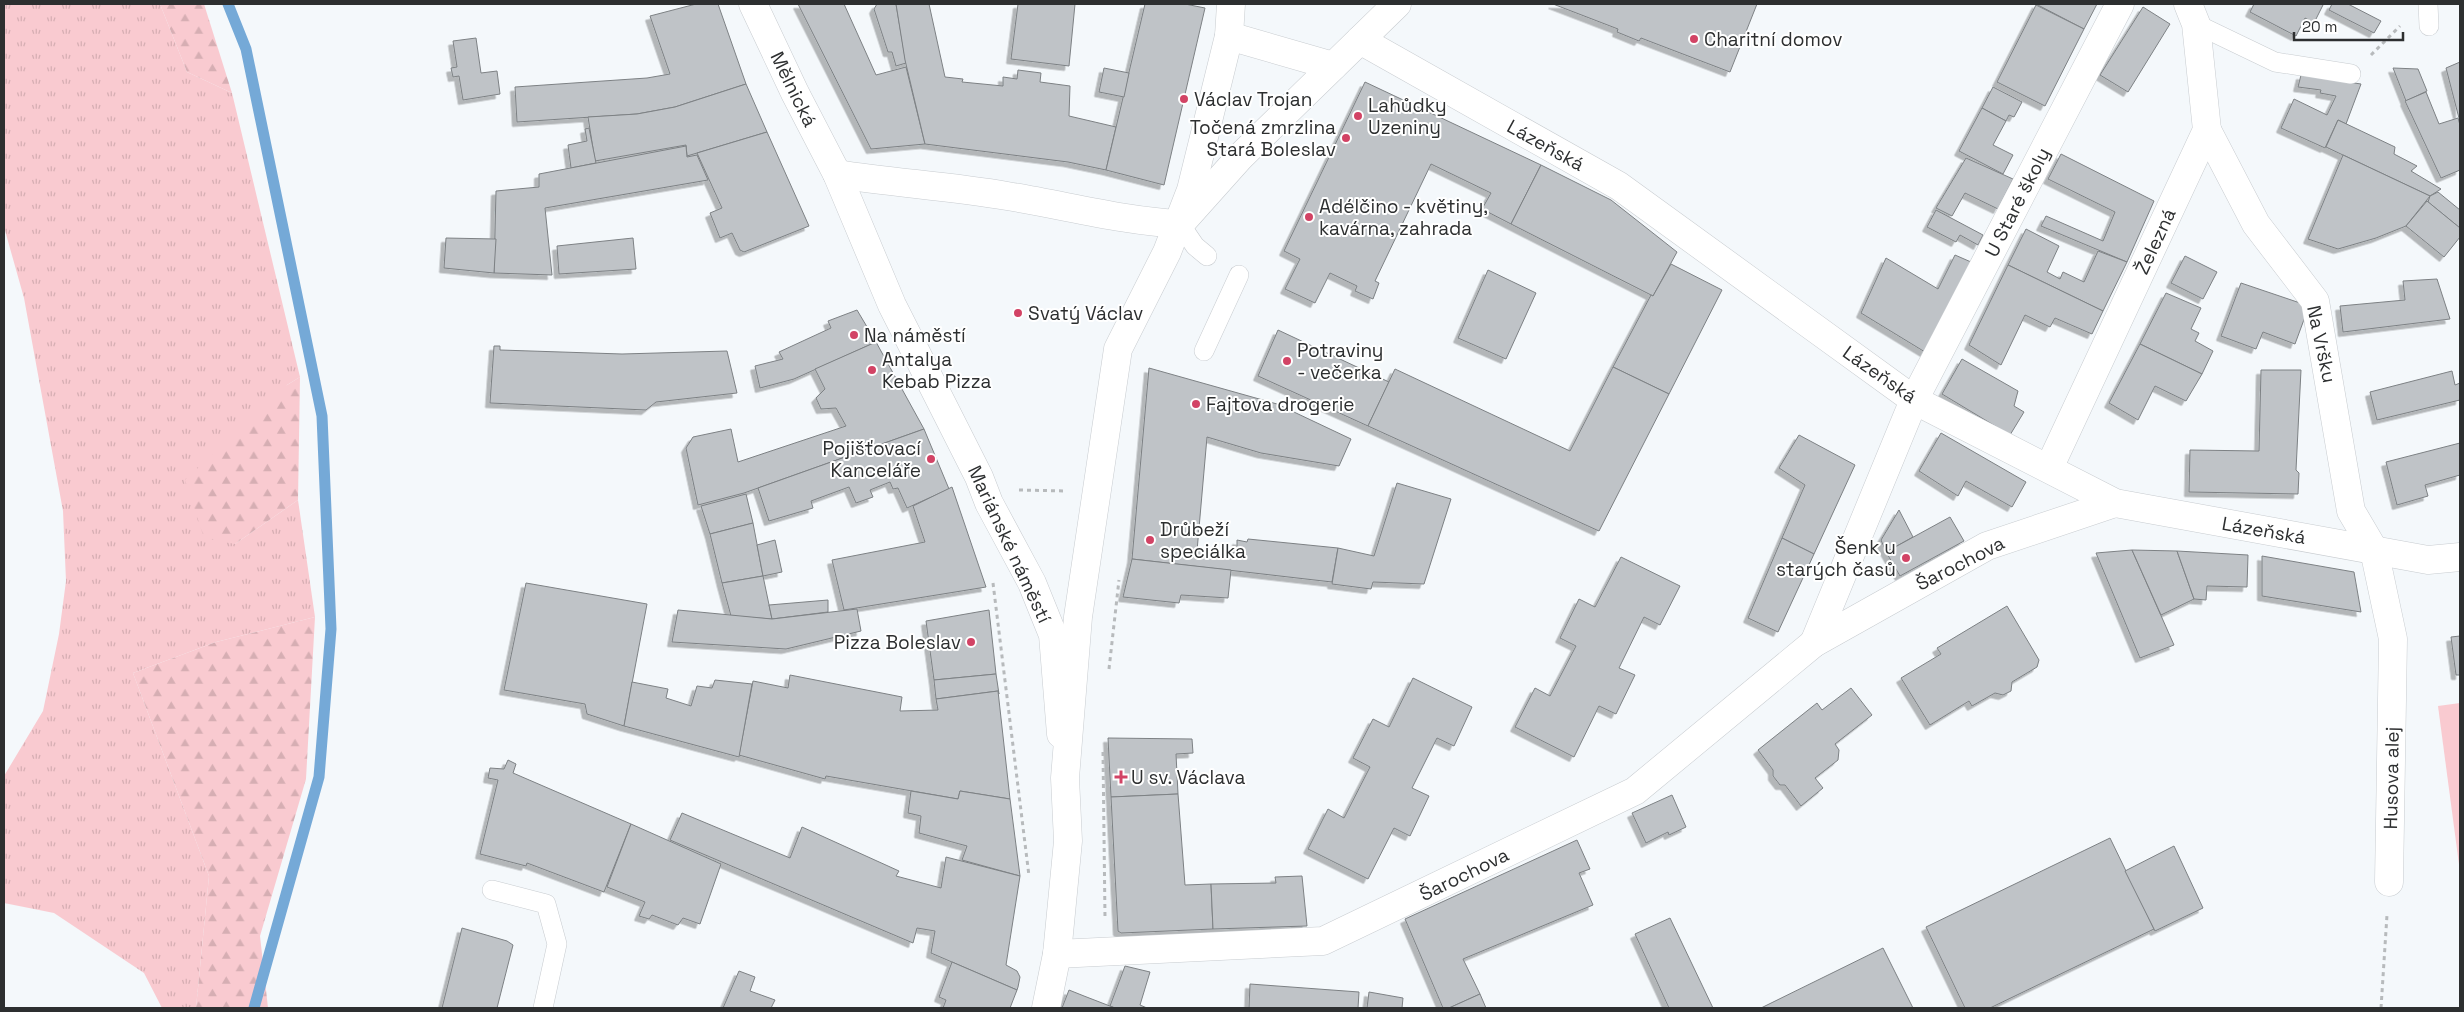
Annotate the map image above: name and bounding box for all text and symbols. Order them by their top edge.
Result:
scale bar [2294,10,2403,42]
text: 20 m [2302,17,2337,36]
place label: Charitní domov [1704,27,1842,52]
marker: Charitní domov [1688,33,1700,45]
street label: Mělnická [765,47,823,131]
place label: Václav Trojan [1194,87,1312,112]
marker: Václav Trojan [1178,93,1190,105]
place label: Lahůdky Uzeniny [1368,93,1447,140]
marker: Lahůdky Uzeniny [1352,110,1364,122]
street label: Lázeňská [1503,114,1589,177]
place label: Točená zmrzlina Stará Boleslav [1190,115,1336,162]
marker: Točená zmrzlina Stará Boleslav [1340,132,1352,144]
street label: U Staré školy [1979,143,2056,261]
place label: Adélčino - květiny, kavárna, zahrada [1319,194,1488,241]
street label: Železná [2129,204,2182,278]
marker: Adélčino - květiny, kavárna, zahrada [1303,211,1315,223]
place label: Svatý Václav [1028,301,1143,326]
street label: Na Vršku [2301,303,2342,385]
marker: Svatý Václav [1012,307,1024,319]
place label: Na náměstí [864,323,966,348]
marker: Na náměstí [848,329,860,341]
place label: Potraviny - večerka [1297,338,1384,385]
street label: Lázeňská [1838,340,1922,409]
place label: Antalya Kebab Pizza [882,347,992,394]
marker: Potraviny - večerka [1281,355,1293,367]
marker: Antalya Kebab Pizza [866,364,878,376]
place label: Fajtova drogerie [1206,392,1355,417]
marker: Fajtova drogerie [1190,398,1202,410]
place label: Pojišťovací Kanceláře [823,436,921,483]
marker: Pojišťovací Kanceláře [925,453,937,465]
street label: Mariánské náměstí [962,461,1057,627]
street label: Lázeňská [2220,511,2308,550]
place label: Drůbeží speciálka [1160,517,1246,564]
street label: Šarochova [1912,530,2009,596]
marker: Drůbeží speciálka [1144,534,1156,546]
place label: Šenk u starých časů [1776,535,1896,582]
marker: Šenk u starých časů [1900,552,1912,564]
place label: Pizza Boleslav [834,630,961,655]
marker: Pizza Boleslav [965,636,977,648]
street label: Husova alej [2378,726,2405,830]
place label: U sv. Václava [1131,765,1246,790]
marker: U sv. Václava [1115,771,1127,783]
street label: Šarochova [1415,842,1513,907]

